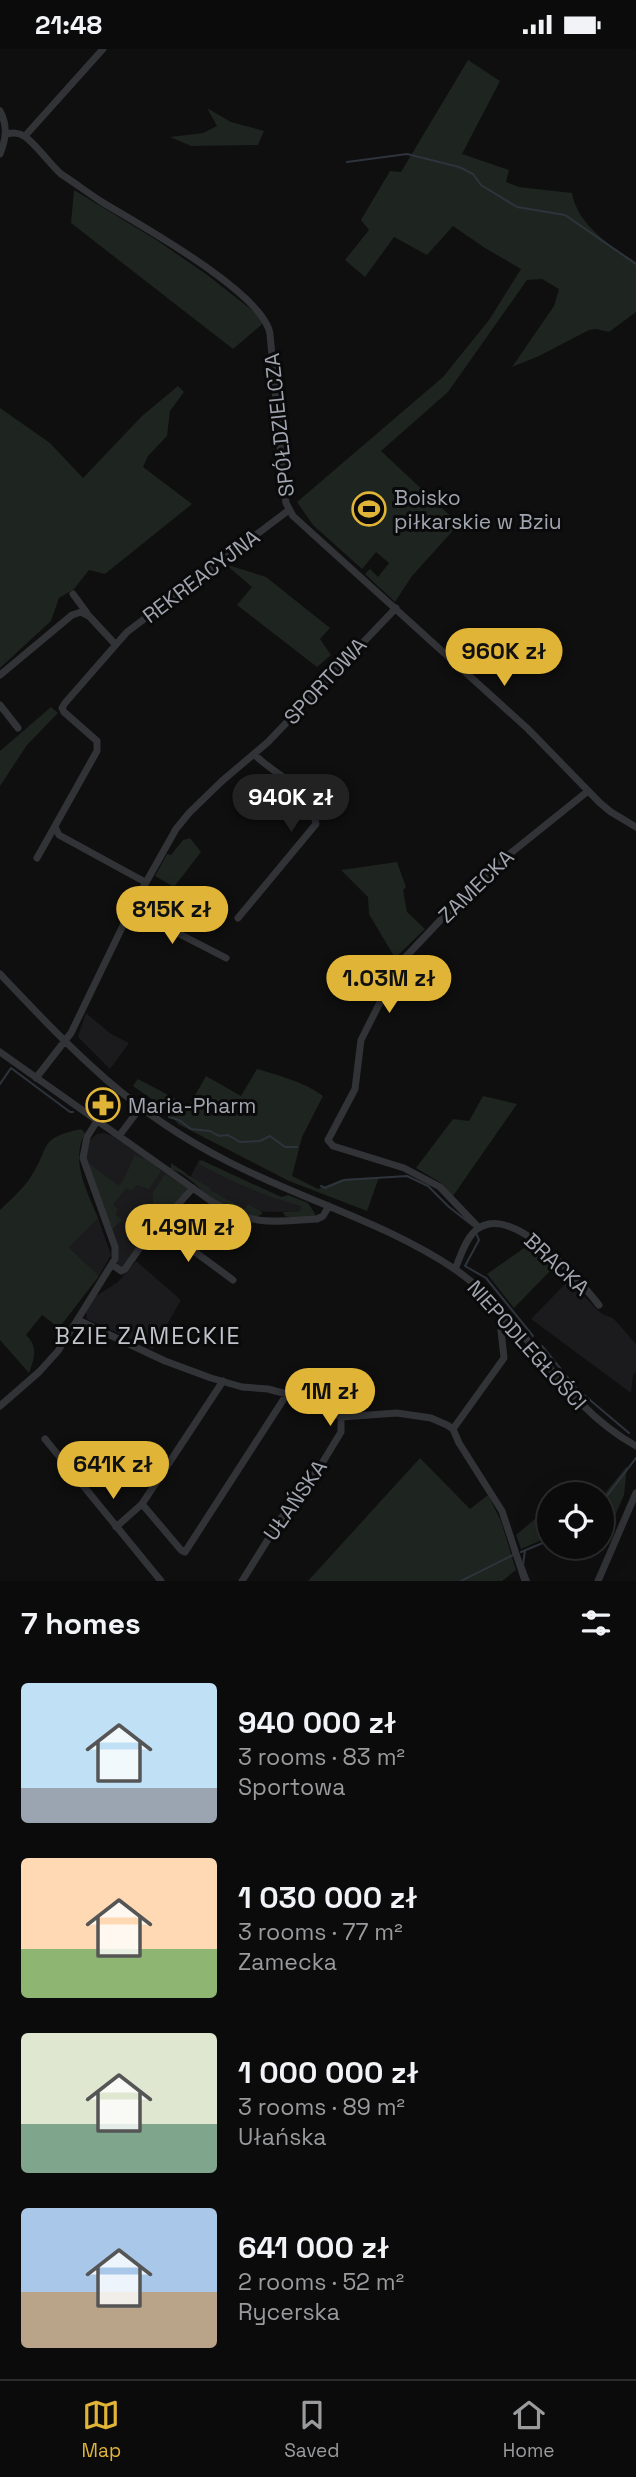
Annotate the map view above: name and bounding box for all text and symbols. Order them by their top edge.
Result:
text: 21:48 [35,8,102,42]
street label: SPÓŁDZIELCZA [258,352,300,498]
place label: Boisko piłkarskie w Bziu [394,484,562,535]
sports icon: Boisko piłkarskie w Bziu [350,490,388,528]
street label: REKREACYJNA [137,523,265,629]
pin: 960K zł [439,629,569,688]
street label: SPORTOWA [278,632,372,730]
text: 960K zł [462,636,546,666]
pin: 940K zł [226,775,356,834]
text: 940K zł [248,782,334,812]
street label: ZAMECKA [433,843,519,929]
pin: 815K zł [107,887,237,946]
text: 815K zł [132,894,212,924]
pin: 1.03M zł [317,955,461,1015]
text: 1.03M zł [342,963,436,993]
pharmacy icon: Maria-Pharm [84,1086,122,1124]
place label: Maria-Pharm [128,1092,256,1119]
pin: 1.49M zł [116,1205,260,1264]
text: 1.49M zł [141,1212,235,1242]
street label: BRACKA [519,1227,595,1301]
street label: NIEPODLEGŁOŚCI [461,1274,593,1416]
district label: BZIE ZAMECKIE [55,1321,241,1351]
pin: 1M zł [281,1369,379,1428]
text: 1M zł [301,1376,359,1406]
pin: 641K zł [48,1441,178,1501]
text: 641K zł [73,1449,153,1479]
street label: UŁAŃSKA [257,1454,333,1546]
map controls [537,1482,614,1559]
button: locate [537,1482,614,1559]
text: 7 homes [21,1604,141,1643]
icon: filters [577,1604,615,1642]
text: 940 000 zł [238,1703,396,1742]
icon: home [77,1711,161,1795]
text: 3 rooms · 83 m² [238,1742,405,1772]
text: Sportowa [238,1772,345,1802]
text: 1 030 000 zł [238,1878,418,1917]
icon: home [77,1886,161,1970]
text: 3 rooms · 77 m² [238,1917,403,1947]
text: Zamecka [238,1947,337,1977]
text: 1 000 000 zł [238,2053,419,2092]
icon: home [77,2061,161,2145]
text: 3 rooms · 89 m² [238,2092,405,2122]
text: Ułańska [238,2122,327,2152]
text: 641 000 zł [238,2228,389,2267]
icon: home [77,2236,161,2320]
text: 2 rooms · 52 m² [238,2267,404,2297]
text: Rycerska [238,2297,340,2327]
tab: Map [82,2396,121,2463]
tab: Saved [284,2396,340,2463]
tab: Home [503,2396,554,2463]

